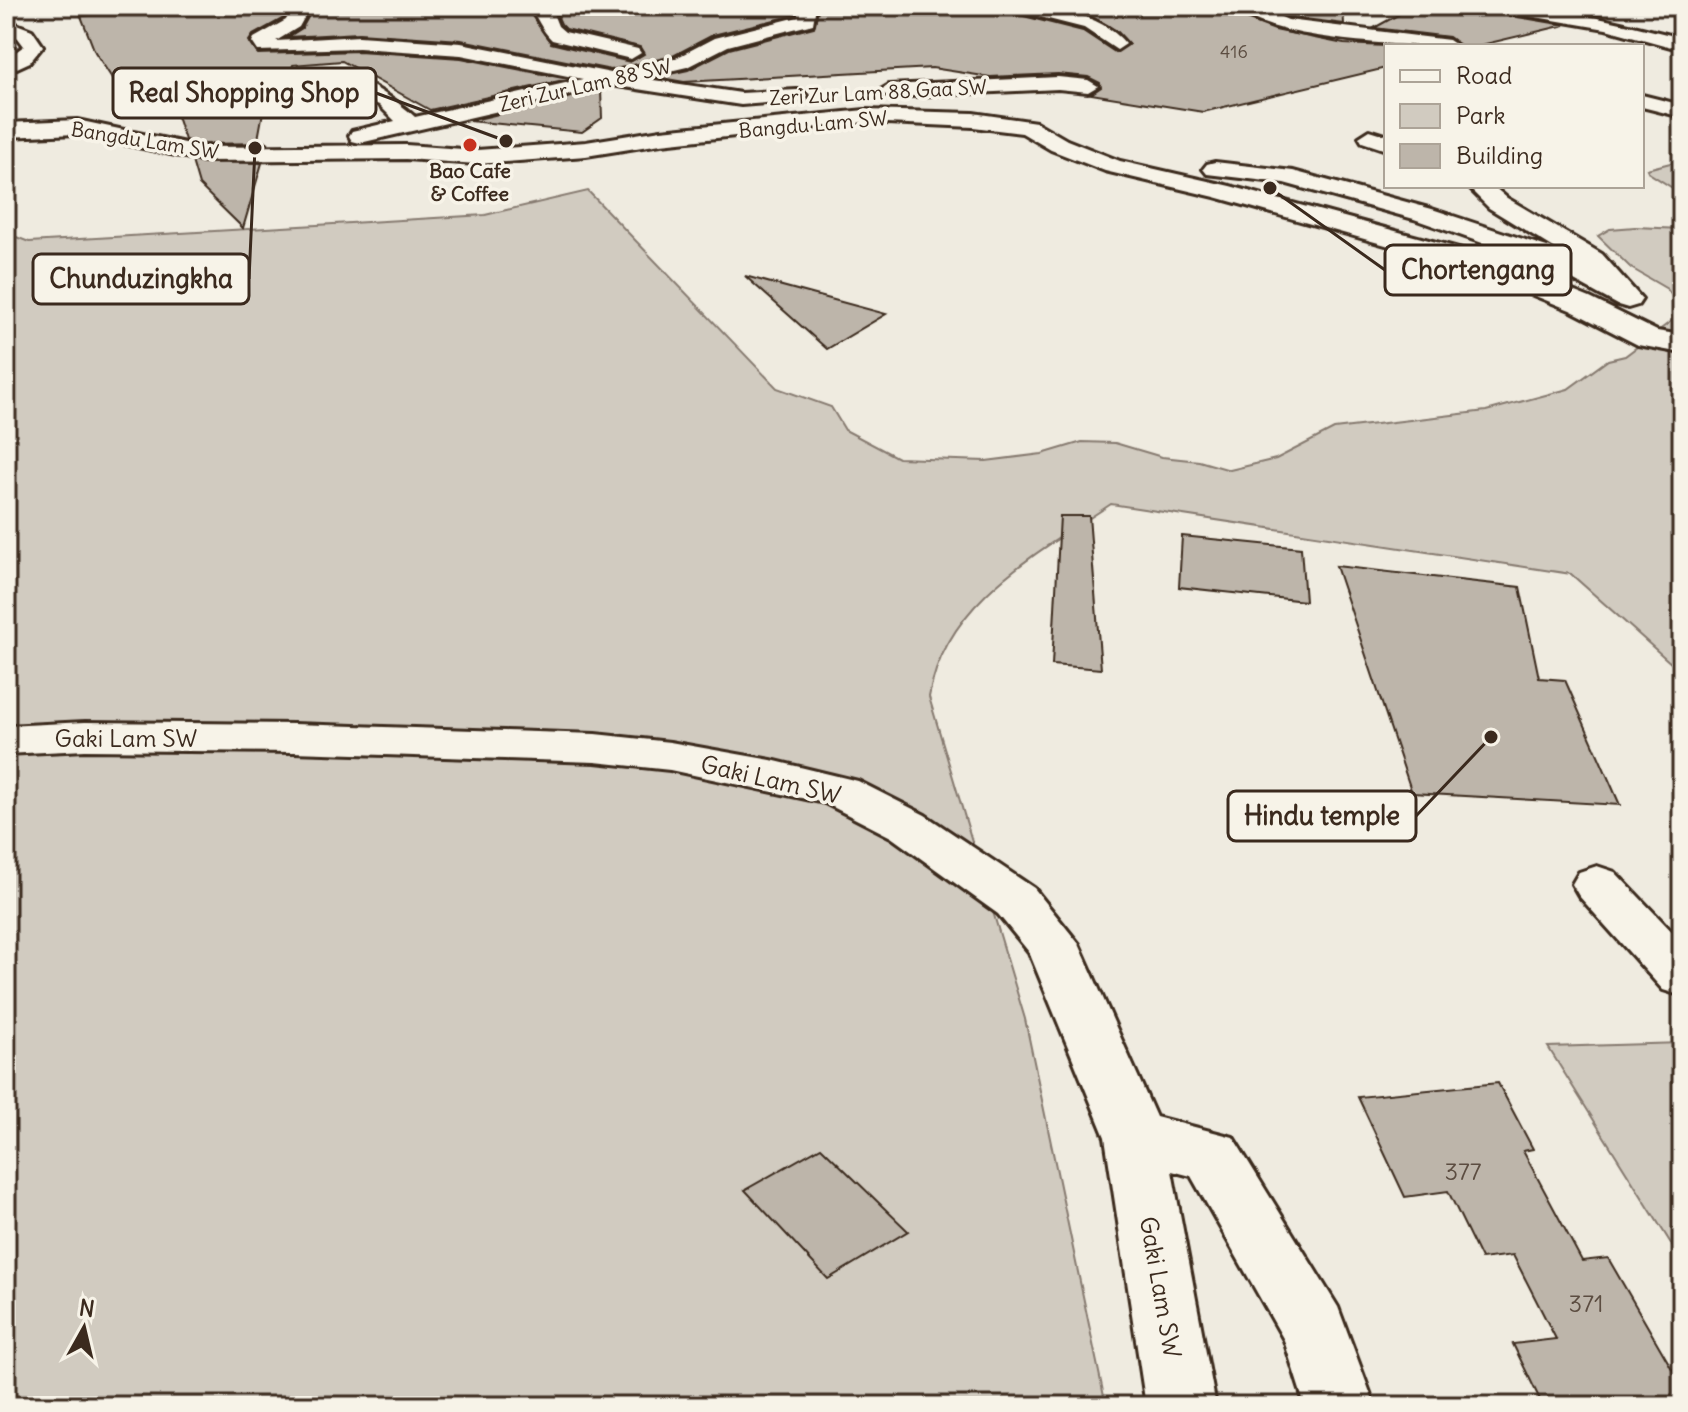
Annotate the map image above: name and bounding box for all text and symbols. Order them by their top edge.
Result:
house number: 416 [1220,40,1248,63]
legend [1384,44,1644,188]
street label: Zeri Zur Lam 88 SW [497,53,673,117]
text: Road [1456,60,1512,90]
callout: Real Shopping Shop [113,68,376,118]
street label: Zeri Zur Lam 88 Gaa SW [769,74,987,110]
text: Real Shopping Shop [128,76,360,109]
text: Park [1456,100,1506,130]
street label: Bangdu Lam SW [738,105,888,143]
street label: Bangdu Lam SW [69,116,221,164]
marker: Bao Cafe & Coffee [461,136,479,154]
text: Building [1456,140,1543,170]
place label: Bao Cafe & Coffee [429,158,511,206]
callout: Chortengang [1385,245,1571,295]
text: Chortengang [1401,253,1555,286]
callout: Chunduzingkha [33,254,249,304]
text: Chunduzingkha [49,262,233,295]
street label: Gaki Lam SW [55,723,198,753]
street label: Gaki Lam SW [698,748,844,810]
callout: Hindu temple [1228,791,1416,841]
text: Hindu temple [1244,799,1400,832]
house number: 377 [1444,1156,1482,1186]
street label: Gaki Lam SW [1134,1214,1188,1360]
north arrow [44,1288,124,1368]
house number: 371 [1569,1288,1603,1318]
text: N [77,1293,96,1323]

